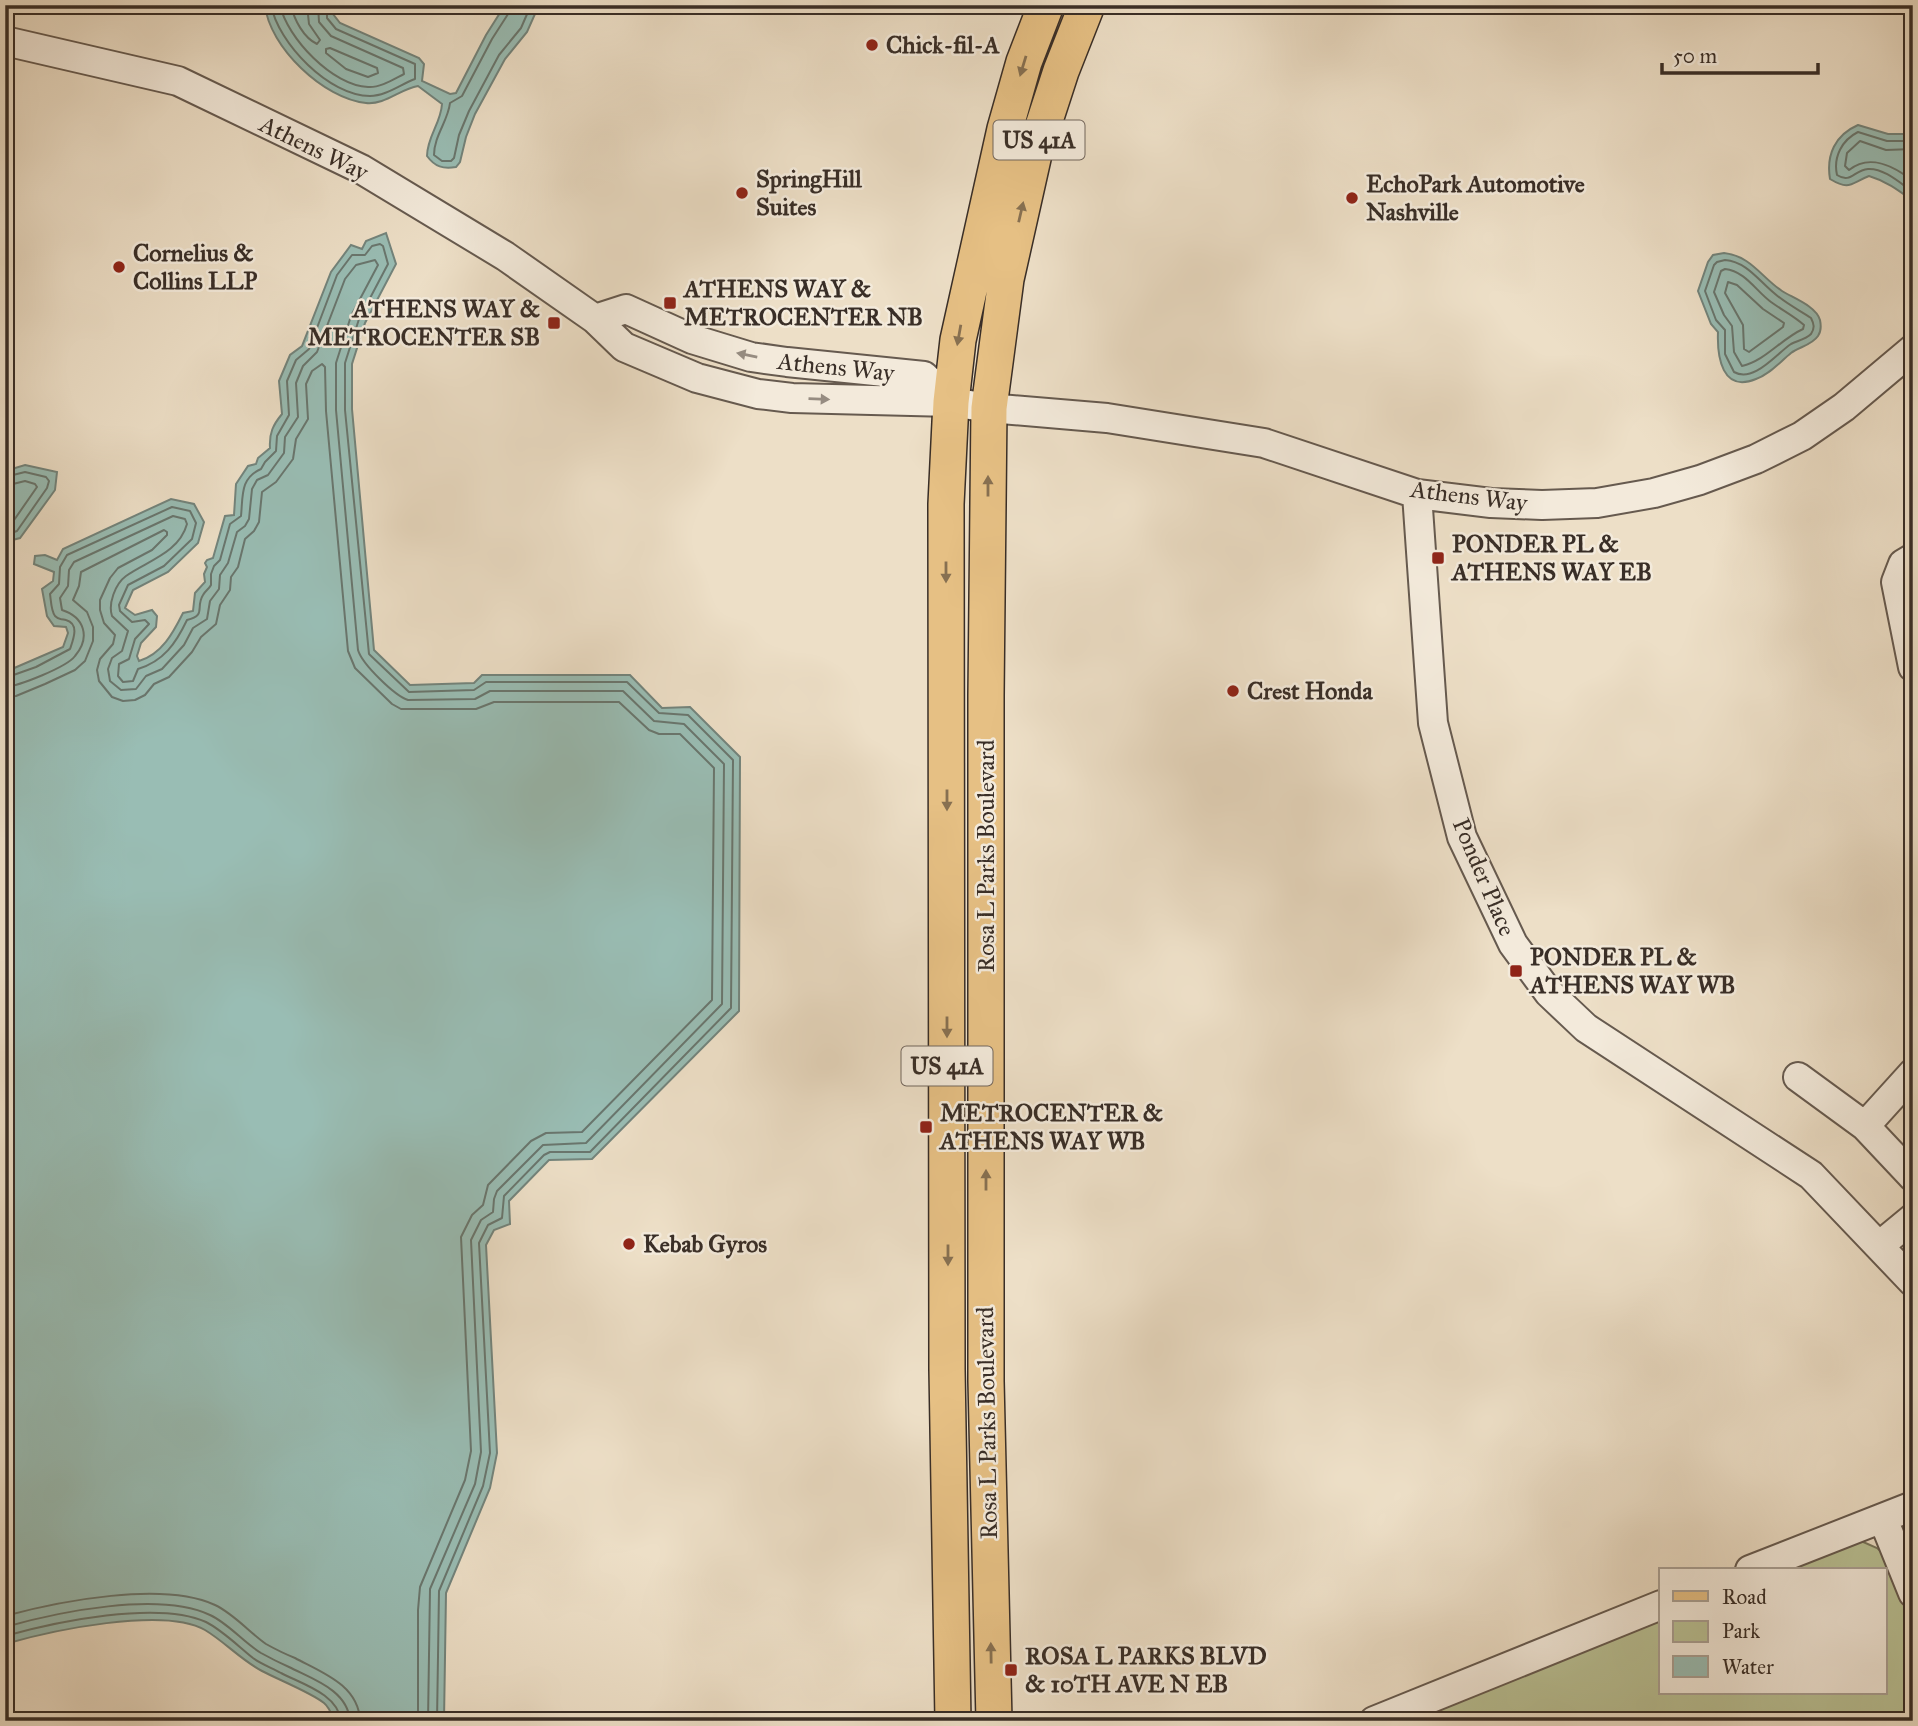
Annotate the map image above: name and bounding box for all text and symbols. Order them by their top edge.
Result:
place label: Chick-fil-A [886,30,1001,60]
scale bar [1662,32,1818,76]
marker: Chick-fil-A [864,37,880,53]
text: 50 m [1673,43,1718,69]
one-way arrow [1018,56,1028,77]
street label: Athens Way [254,108,374,188]
road number: US 41A [993,120,1084,160]
place label: SpringHill Suites [756,164,862,222]
place label: EchoPark Automotive Nashville [1366,169,1585,227]
marker: SpringHill Suites [734,185,750,201]
marker: EchoPark Automotive Nashville [1344,190,1360,206]
one-way arrow [1015,201,1026,223]
place label: Cornelius & Collins LLP [133,238,257,296]
marker: Cornelius & Collins LLP [111,259,127,275]
place label: ATHENS WAY & METROCENTER NB [682,274,923,332]
place label: ATHENS WAY & METROCENTER SB [308,294,540,352]
marker: ATHENS WAY & METROCENTER NB [662,295,678,311]
marker: ATHENS WAY & METROCENTER SB [546,315,562,331]
one-way arrow [953,324,964,346]
street label: Athens Way [775,346,897,388]
one-way arrow [736,350,758,361]
one-way arrow [808,393,830,404]
street label: Athens Way [1408,474,1530,518]
one-way arrow [982,475,994,497]
place label: PONDER PL & ATHENS WAY EB [1450,529,1652,587]
marker: PONDER PL & ATHENS WAY EB [1430,550,1446,566]
one-way arrow [940,562,952,584]
place label: Crest Honda [1247,676,1373,706]
marker: Crest Honda [1225,683,1241,699]
street label: Rosa L Parks Boulevard [971,739,1001,973]
one-way arrow [941,789,953,811]
street label: Ponder Place [1446,814,1522,940]
place label: PONDER PL & ATHENS WAY WB [1528,942,1736,1000]
marker: PONDER PL & ATHENS WAY WB [1508,963,1524,979]
one-way arrow [941,1017,953,1039]
road number: US 41A [902,1046,992,1086]
place label: METROCENTER & ATHENS WAY WB [938,1098,1163,1156]
marker: METROCENTER & ATHENS WAY WB [918,1119,934,1135]
one-way arrow [980,1169,992,1191]
place label: Kebab Gyros [643,1229,767,1259]
marker: Kebab Gyros [621,1236,637,1252]
one-way arrow [942,1244,954,1266]
street label: Rosa L Parks Boulevard [970,1306,1004,1540]
legend [1659,1568,1886,1694]
text: Road [1722,1584,1767,1610]
text: Park [1722,1618,1760,1644]
one-way arrow [985,1641,997,1663]
place label: ROSA L PARKS BLVD & 10TH AVE N EB [1025,1641,1267,1699]
text: Water [1722,1654,1774,1680]
marker: ROSA L PARKS BLVD & 10TH AVE N EB [1003,1662,1019,1678]

